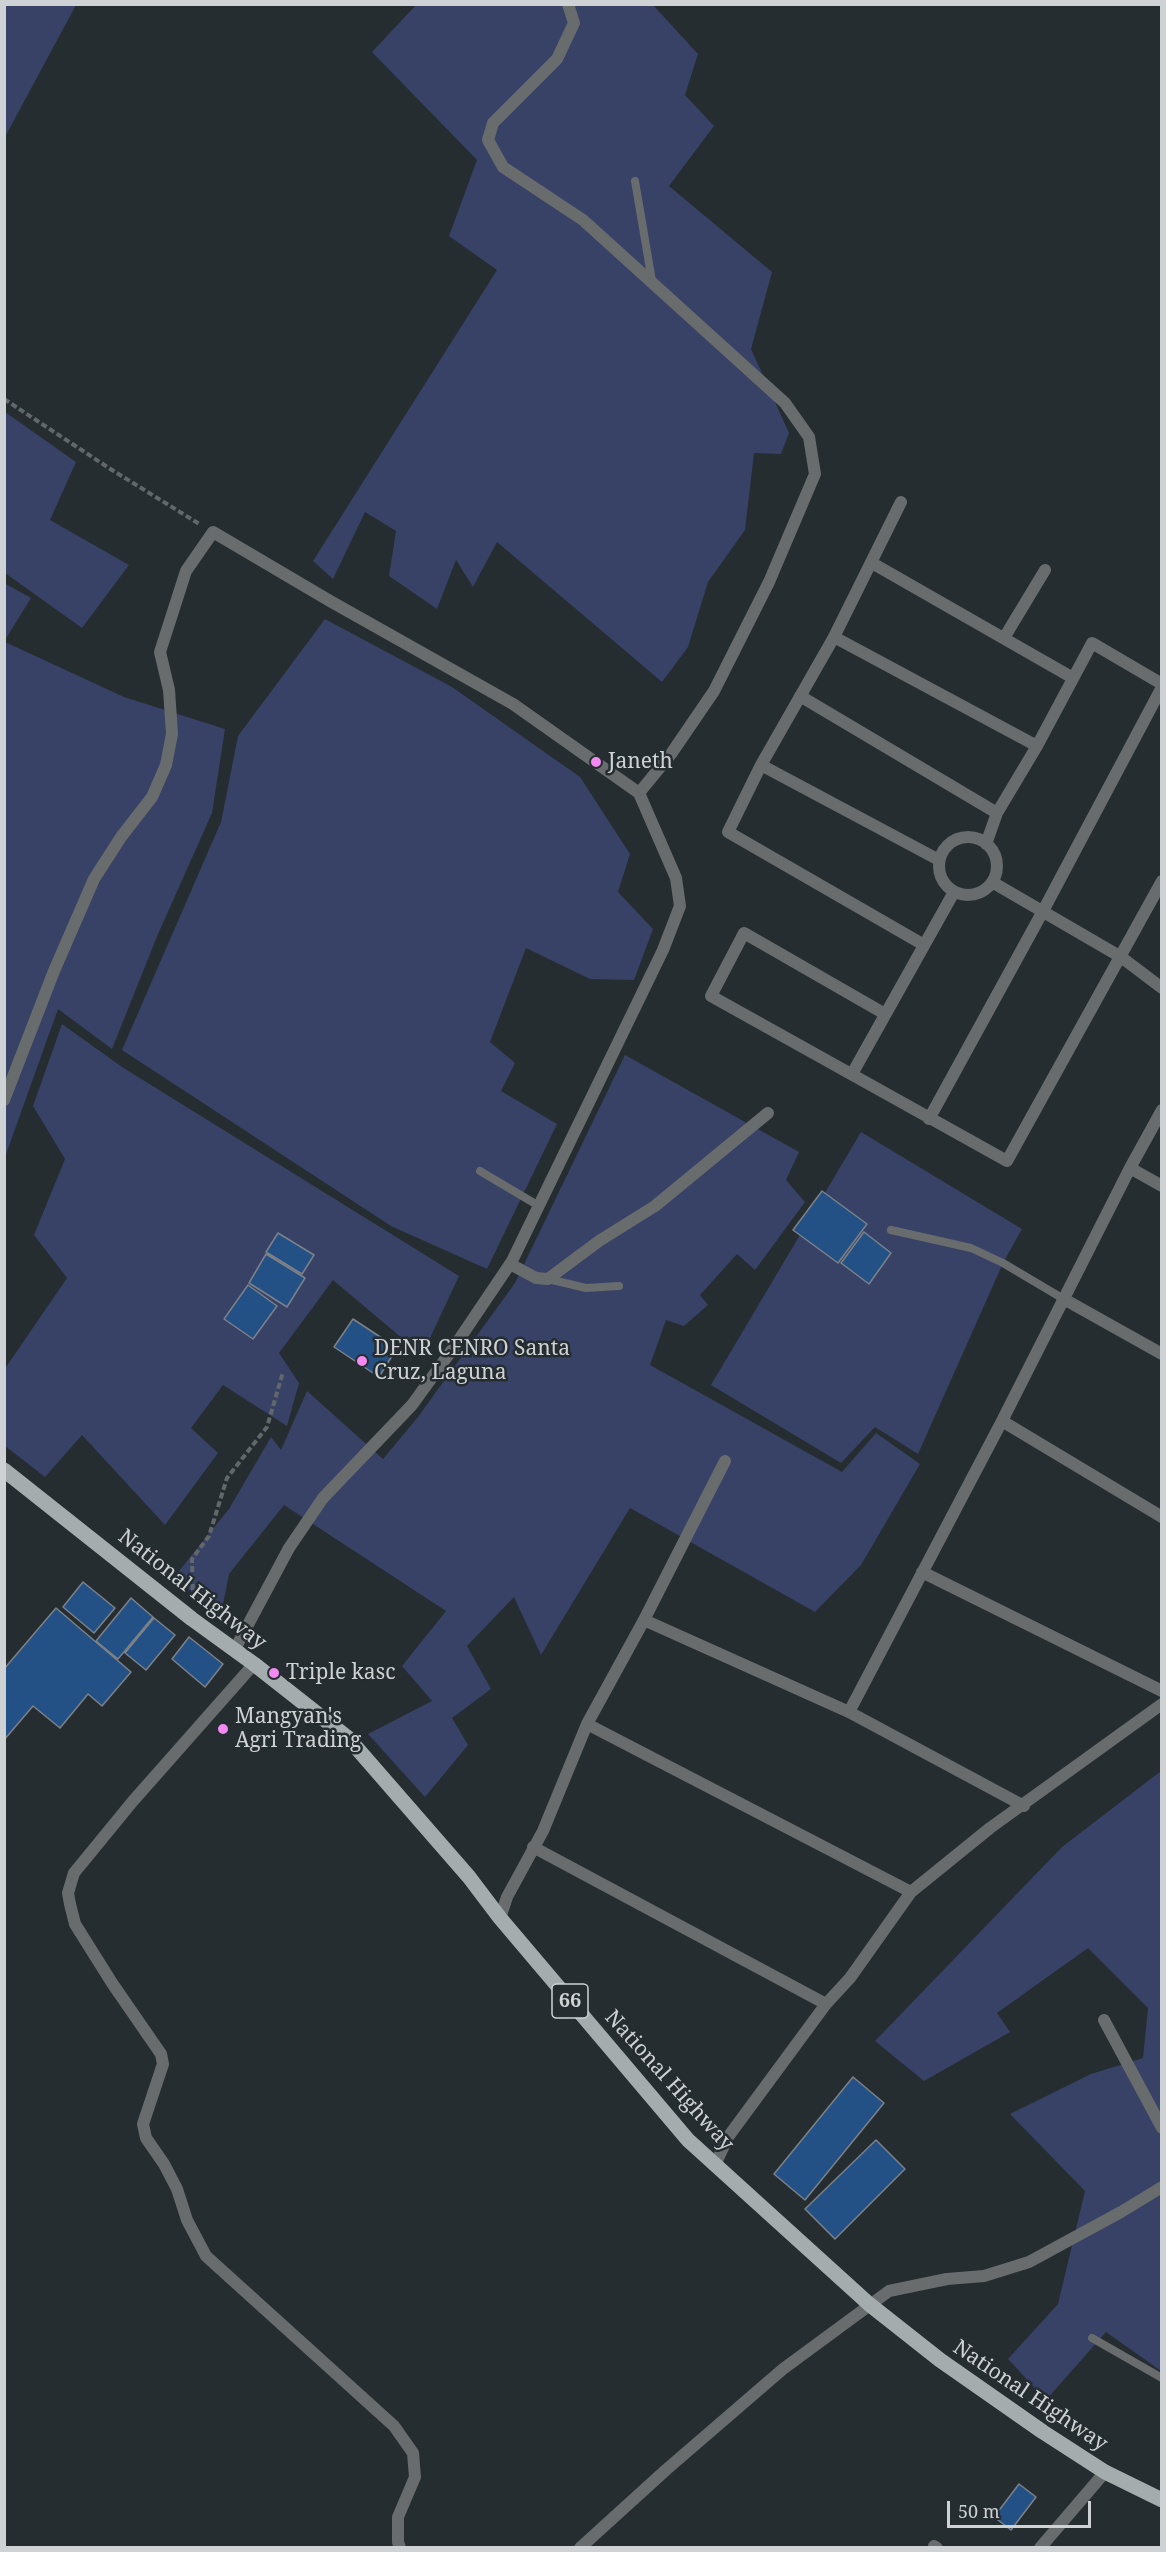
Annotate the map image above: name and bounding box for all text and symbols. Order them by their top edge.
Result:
place label: Janeth [608,749,673,775]
marker: Janeth [589,755,603,769]
place label: DENR CENRO Santa Cruz, Laguna [374,1336,570,1386]
marker: DENR CENRO Santa Cruz, Laguna [355,1354,369,1368]
street label: National Highway [113,1524,271,1656]
place label: Triple kasc [286,1660,395,1686]
marker: Triple kasc [267,1666,281,1680]
place label: Mangyan's Agri Trading [235,1704,361,1754]
marker: Mangyan's Agri Trading [216,1722,230,1736]
road number: 66 [552,1984,588,2018]
street label: National Highway [599,2005,739,2157]
street label: National Highway [948,2335,1112,2457]
scale bar [950,2489,1094,2527]
text: 50 m [958,2499,1000,2523]

